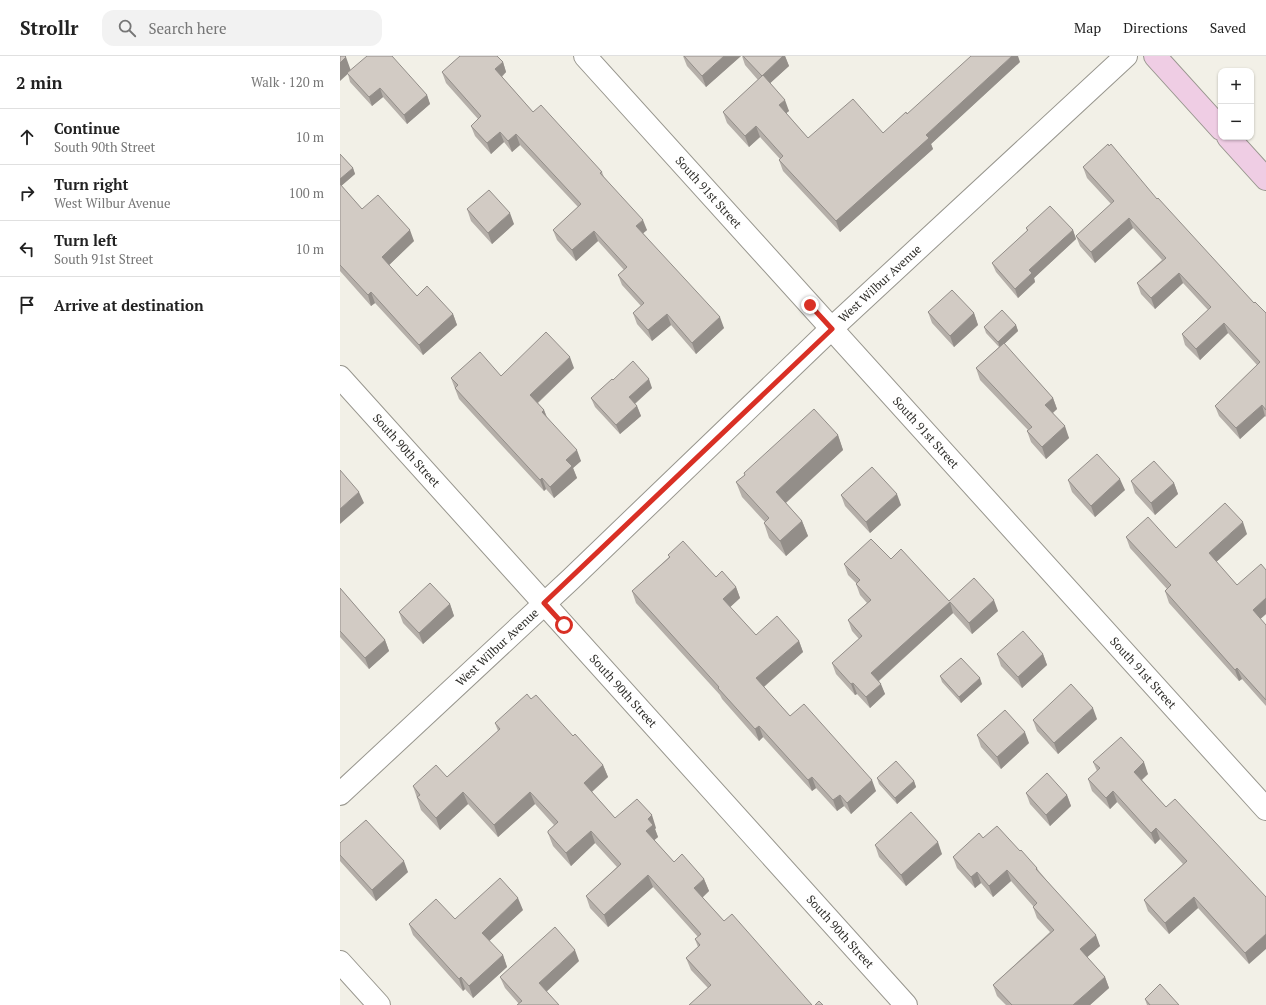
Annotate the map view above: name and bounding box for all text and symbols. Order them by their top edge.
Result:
search box [102,10,382,46]
text: Strollr [20,15,78,40]
icon: search [116,17,138,39]
text: Search here [148,18,226,38]
text: Map [1074,18,1101,37]
text: Directions [1123,18,1188,37]
text: Saved [1210,18,1246,37]
map controls [1218,68,1254,140]
button: + [1218,68,1254,104]
text: 2 min [16,71,63,94]
text: Walk · 120 m [251,73,324,91]
button: − [1218,104,1254,140]
text: Continue [54,118,120,138]
icon: ahead [16,126,38,148]
text: 10 m [296,128,324,146]
text: South 90th Street [54,138,155,156]
street label: South 91st Street [672,153,746,232]
text: Turn right [54,174,129,194]
icon: right [16,182,38,204]
text: 100 m [289,184,324,202]
text: West Wilbur Avenue [54,194,170,212]
text: Turn left [54,230,118,250]
icon: left [16,238,38,260]
text: 10 m [296,240,324,258]
street label: West Wilbur Avenue [835,241,924,325]
text: South 91st Street [54,250,153,268]
icon: arrive [16,294,38,316]
text: Arrive at destination [54,295,204,315]
route end [801,296,819,314]
street label: South 91st Street [890,393,963,472]
street label: South 90th Street [370,410,444,490]
street label: West Wilbur Avenue [453,605,542,689]
route start [555,616,573,634]
street label: South 91st Street [1107,634,1180,712]
street label: South 90th Street [587,651,661,731]
street label: South 90th Street [804,892,878,972]

